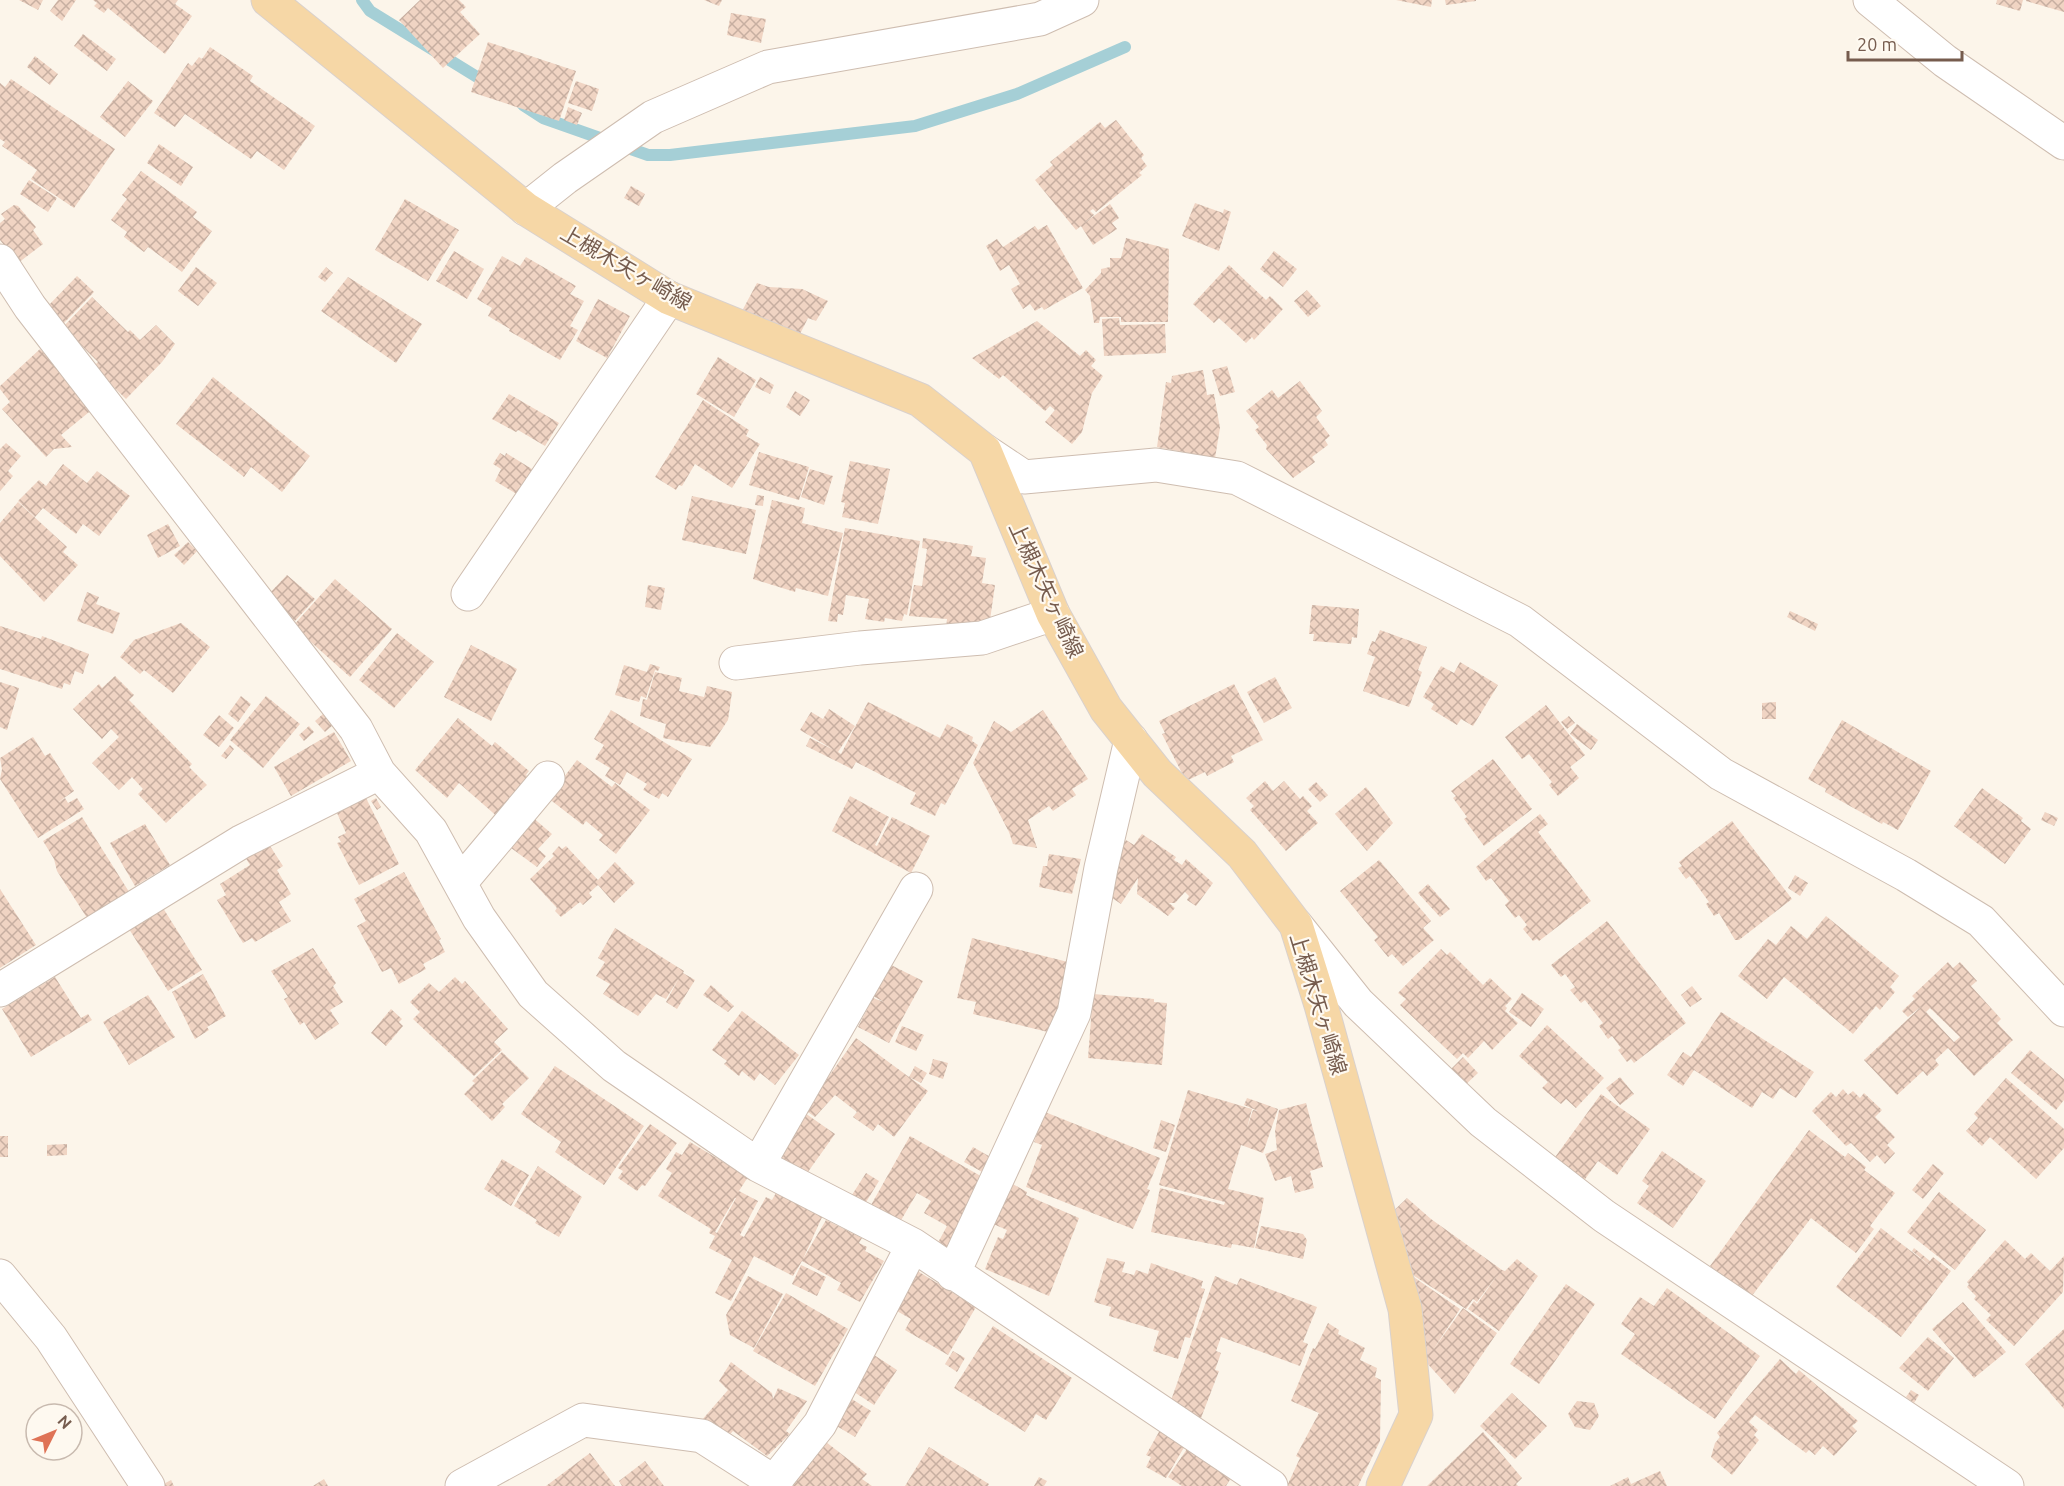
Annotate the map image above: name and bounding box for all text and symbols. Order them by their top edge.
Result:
scale bar [1848,24,1962,62]
text: 20 m [1857,34,1897,54]
street label: 上槻木矢ヶ崎線 [557,220,696,314]
street label: 上槻木矢ヶ崎線 [1005,518,1089,661]
street label: 上槻木矢ヶ崎線 [1286,930,1352,1078]
north arrow [24,1402,84,1462]
text: N [54,1411,76,1432]

